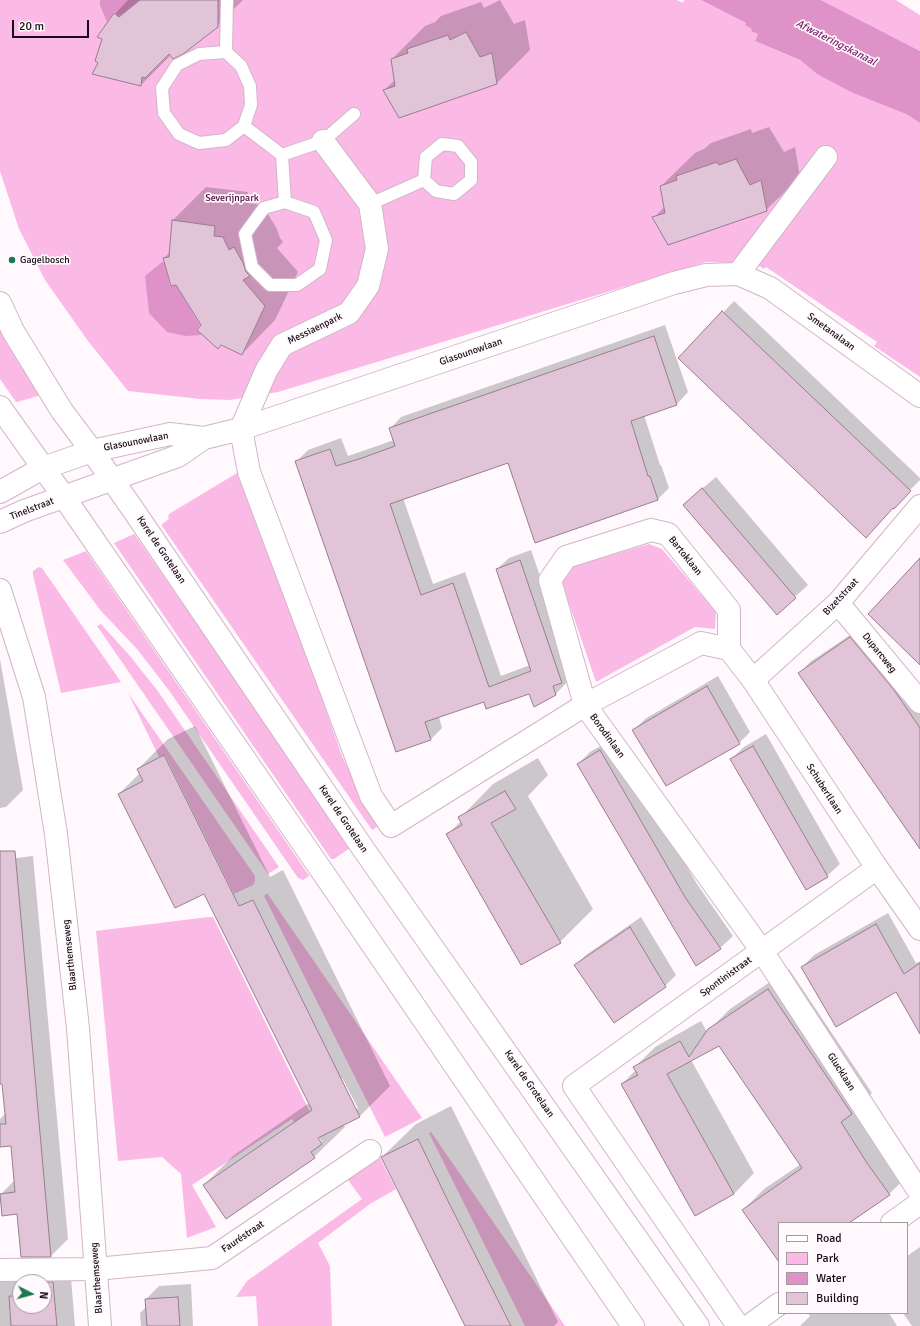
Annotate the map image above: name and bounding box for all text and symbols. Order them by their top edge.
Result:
scale bar [14,12,91,38]
water label: Afwateringskanaal [794,17,878,69]
text: 20 m [19,19,44,34]
park label: Severijnpark [205,192,259,204]
place label: Gagelbosch [20,254,70,266]
marker: Gagelbosch [7,255,17,265]
street label: Messiaenpark [286,311,344,347]
street label: Smetanalaan [805,311,857,353]
street label: Glasounowlaan [438,336,504,368]
street label: Glasounowlaan [103,430,169,454]
street label: Tinelstraat [8,495,56,523]
street label: Karel de Grotelaan [134,514,188,586]
street label: Bartoklaan [666,534,704,578]
street label: Bizetstraat [821,576,861,618]
street label: Duparcweg [859,631,899,675]
street label: Borodinlaan [587,711,627,761]
street label: Schubertlaan [803,762,845,816]
street label: Karel de Grotelaan [316,783,370,855]
street label: Blaarthemseweg [60,919,80,991]
street label: Spontinistraat [698,954,754,1000]
street label: Karel de Grotelaan [501,1048,557,1120]
street label: Glucklaan [824,1051,858,1093]
street label: Fauréstraat [219,1218,267,1256]
legend [778,1222,908,1314]
text: Road [816,1231,842,1246]
street label: Blaarthemseweg [89,1242,105,1314]
text: Park [816,1251,839,1266]
text: Water [816,1271,846,1286]
north arrow [12,1274,52,1314]
text: N [37,1291,50,1300]
text: Building [816,1291,859,1306]

